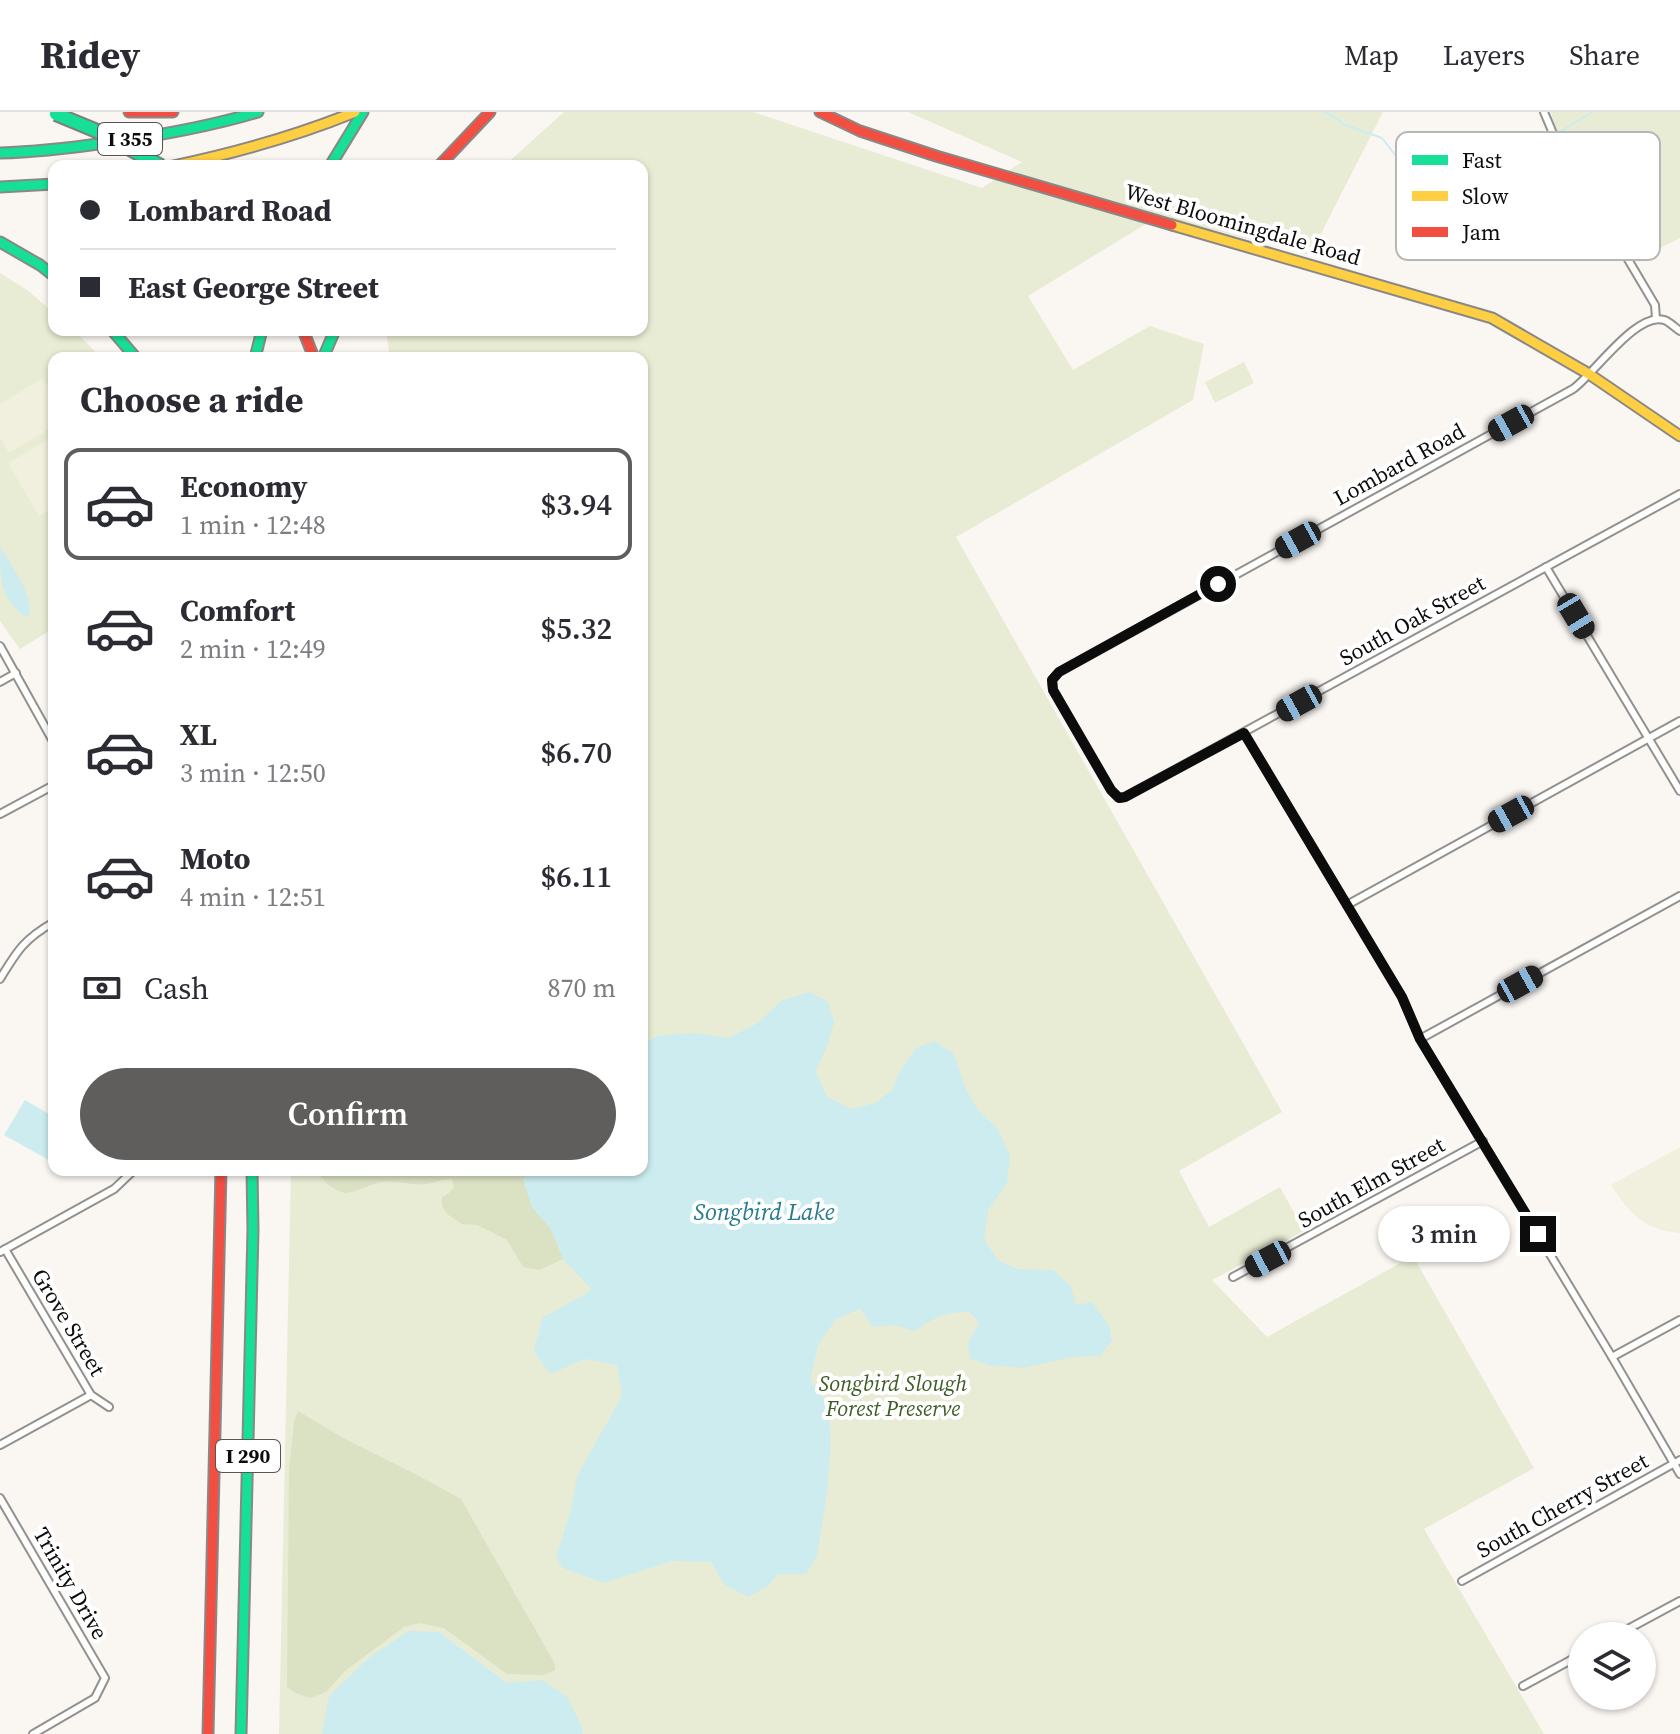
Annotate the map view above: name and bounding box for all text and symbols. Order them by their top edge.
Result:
text: Ridey [40,29,140,81]
text: Map [1344,36,1399,74]
text: Layers [1443,36,1525,74]
text: Share [1569,36,1640,74]
road number: I 355 [98,123,162,155]
legend [1396,132,1660,260]
text: Fast [1462,145,1503,175]
street label: West Bloomingdale Road [1122,176,1365,272]
text: Slow [1462,181,1509,211]
text: Lombard Road [128,190,332,231]
text: Jam [1461,217,1501,247]
text: East George Street [128,267,379,308]
text: Choose a ride [80,375,303,424]
car [1484,401,1538,445]
street label: Lombard Road [1328,415,1470,512]
text: Economy [180,466,308,507]
icon: car [84,468,156,540]
text: $3.94 [541,484,612,525]
text: 1 min · 12:48 [180,507,326,543]
car [1271,518,1325,562]
route start [1200,566,1236,602]
street label: South Oak Street [1334,567,1491,672]
car [1553,589,1599,643]
text: Comfort [180,590,295,631]
icon: car [84,592,156,664]
text: $5.32 [541,608,612,649]
text: 2 min · 12:49 [180,631,326,667]
car [1272,681,1326,725]
text: XL [180,714,217,755]
icon: car [84,716,156,788]
text: $6.70 [541,732,612,773]
text: 3 min · 12:50 [180,755,326,791]
car [1484,792,1538,836]
text: Moto [180,838,251,879]
icon: car [84,840,156,912]
text: $6.11 [541,856,612,897]
text: 4 min · 12:51 [180,879,326,915]
car [1493,962,1547,1006]
icon: cash [80,966,124,1010]
text: Cash [144,968,209,1009]
text: 870 m [548,970,616,1006]
button: Confirm [80,1068,616,1160]
street label: South Elm Street [1292,1129,1450,1235]
water label: Songbird Lake [694,1195,835,1228]
callout: 3 min [1378,1206,1510,1262]
text: 3 min [1411,1216,1477,1252]
route end [1520,1216,1556,1252]
car [1241,1237,1295,1281]
street label: Grove Street [25,1263,113,1382]
park label: Songbird Slough Forest Preserve [819,1368,967,1423]
road number: I 290 [216,1440,280,1472]
street label: South Cherry Street [1471,1445,1654,1565]
street label: Trinity Drive [27,1521,115,1645]
map controls [1568,1622,1656,1710]
button: layers [1568,1622,1656,1710]

